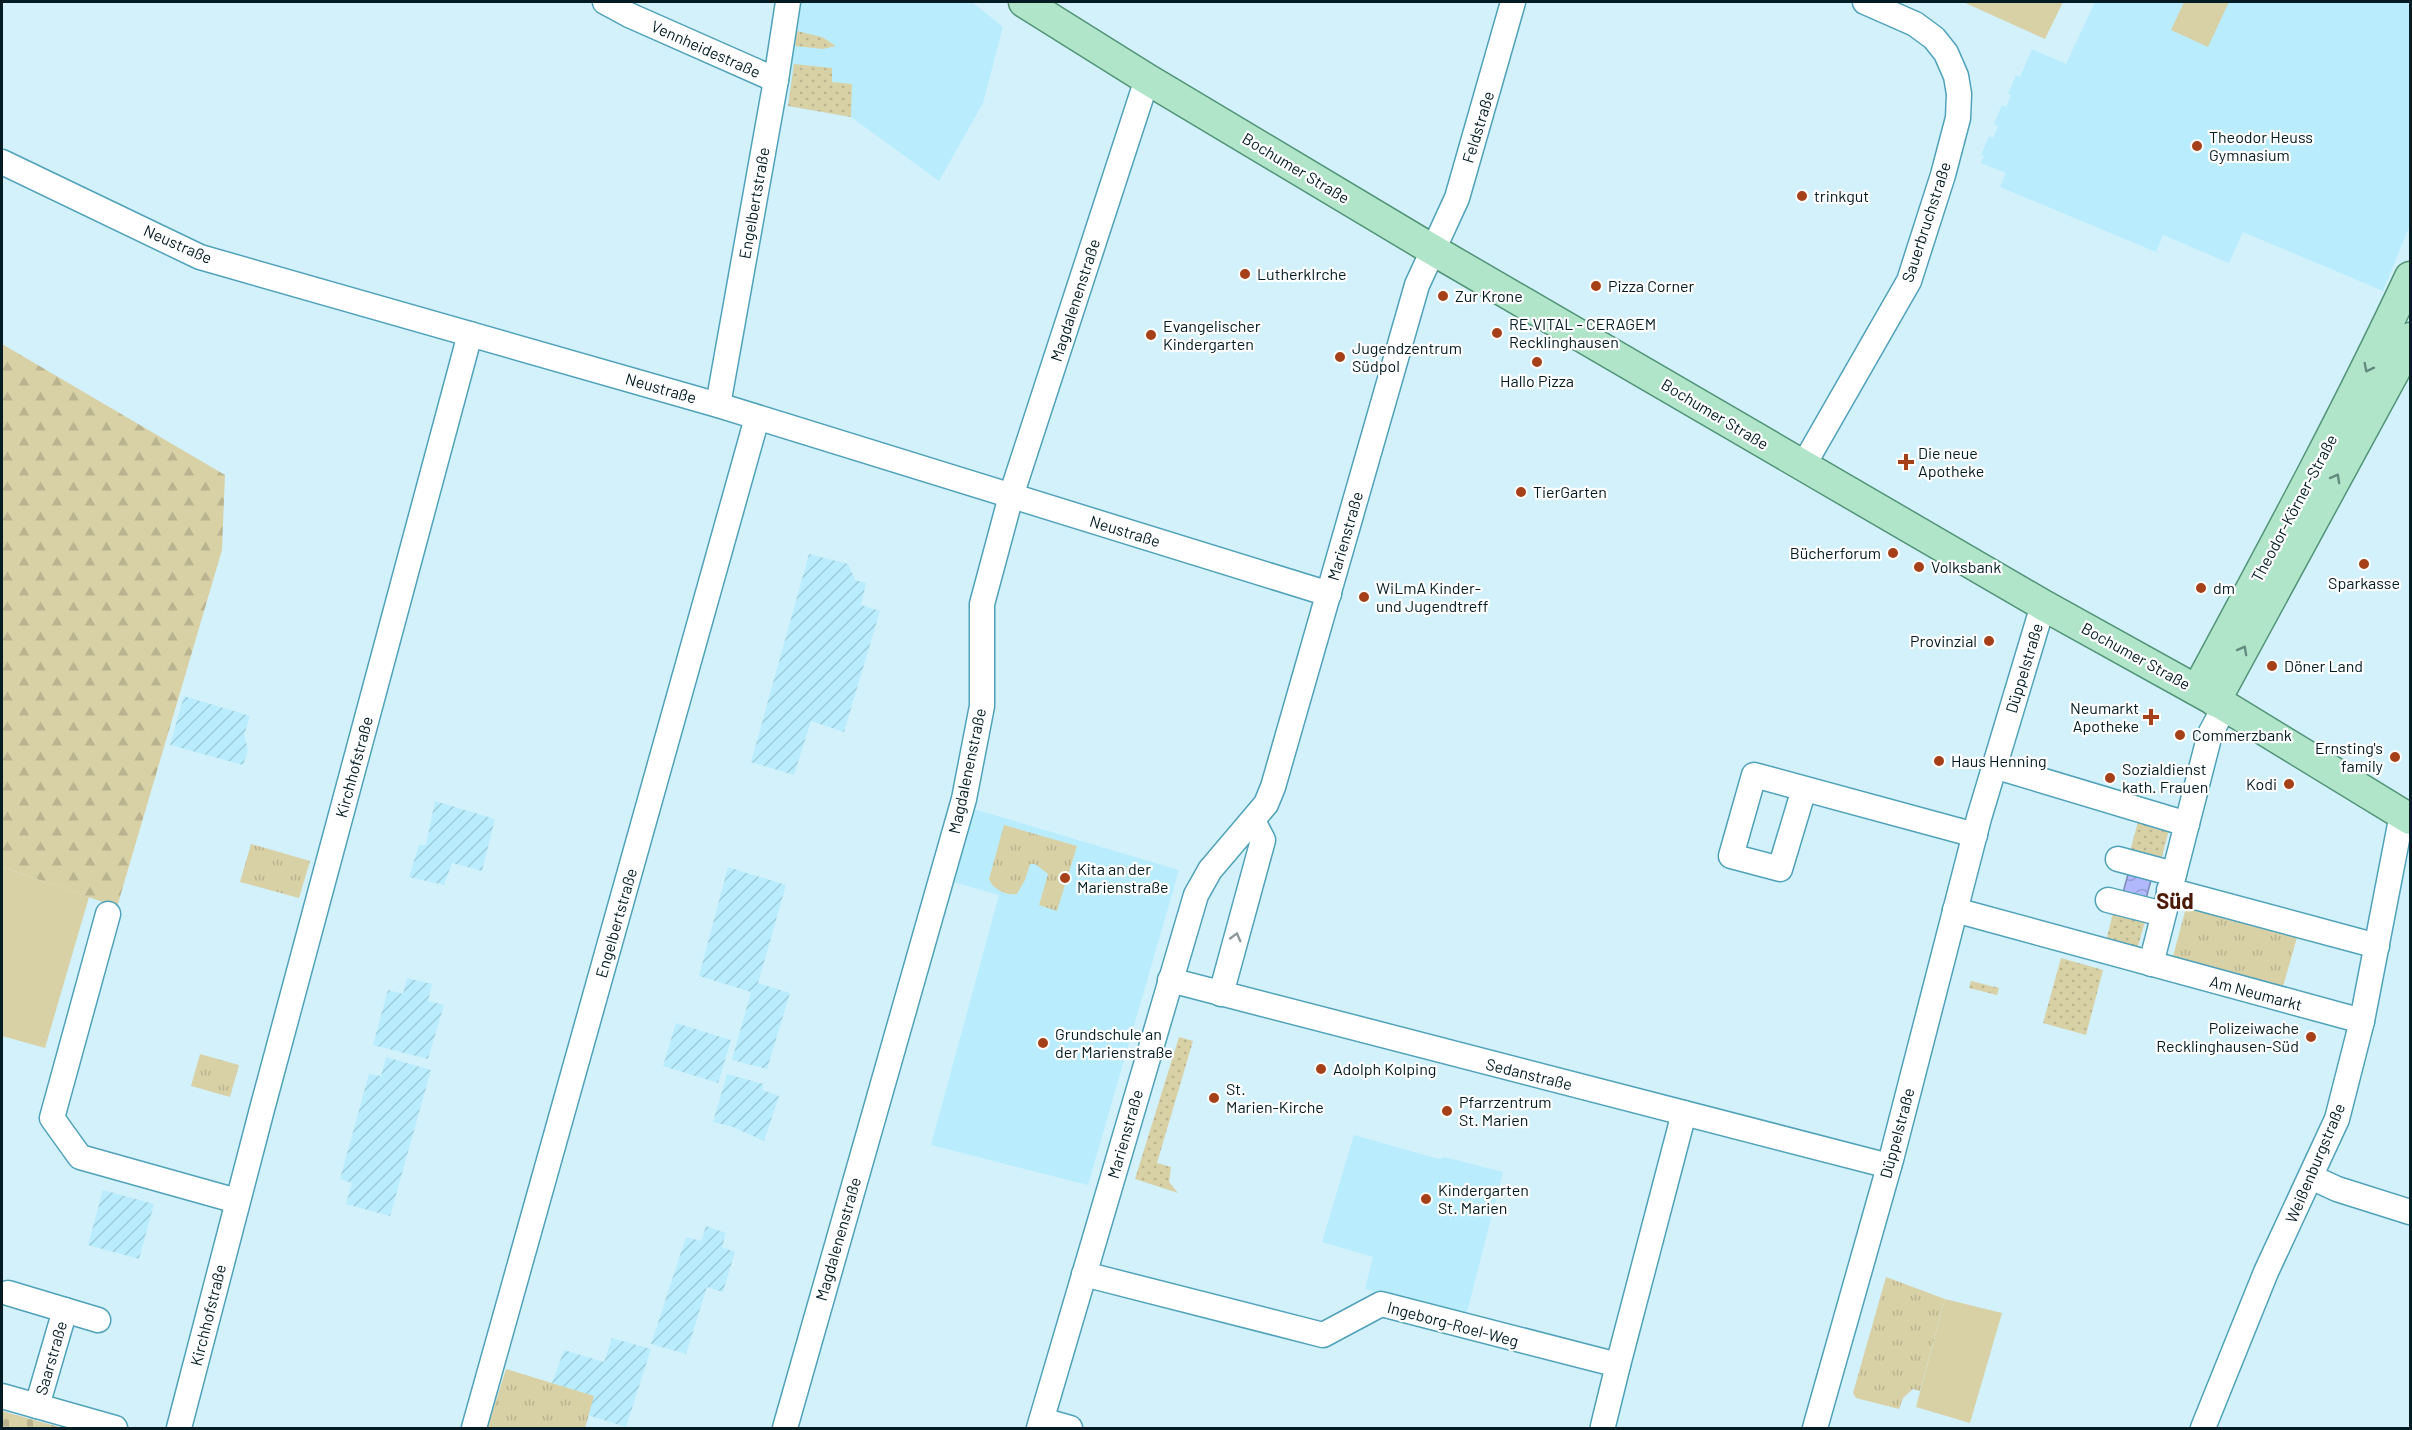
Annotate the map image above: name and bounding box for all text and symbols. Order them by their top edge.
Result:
street label: Vennheidestraße [649,16,764,81]
street label: Feldstraße [1458,89,1497,165]
place label: Theodor Heuss Gymnasium [2209,127,2313,164]
street label: Bochumer Straße [1239,128,1353,207]
marker: Theodor Heuss Gymnasium [2190,139,2204,153]
street label: Engelbertstraße [734,146,773,260]
street label: Sauerbruchstraße [1897,159,1954,284]
place label: trinkgut [1814,186,1869,205]
marker: trinkgut [1795,189,1809,203]
street label: Neustraße [141,220,215,267]
street label: Magdalenenstraße [1046,236,1103,364]
place label: LutherkIrche [1257,264,1347,283]
marker: LutherkIrche [1238,267,1252,281]
place label: Pizza Corner [1608,276,1694,295]
marker: Pizza Corner [1589,279,1603,293]
place label: Zur Krone [1455,286,1523,305]
marker: Zur Krone [1436,289,1450,303]
place label: RE.VITAL - CERAGEM Recklinghausen [1509,314,1656,351]
place label: Evangelischer Kindergarten [1163,316,1261,353]
marker: RE.VITAL - CERAGEM Recklinghausen [1490,326,1504,340]
marker: Evangelischer Kindergarten [1144,328,1158,342]
place label: Jugendzentrum Südpol [1352,338,1462,375]
marker: Jugendzentrum Südpol [1333,350,1347,364]
marker: Hallo Pizza [1530,355,1544,369]
one-way arrow [2363,362,2375,373]
street label: Neustraße [624,368,699,407]
place label: Hallo Pizza [1500,371,1574,390]
street label: Bochumer Straße [1658,374,1772,453]
street label: Theodor-Körner-Straße [2247,431,2340,585]
place label: Die neue Apotheke [1918,443,1984,480]
marker: Die neue Apotheke [1899,455,1913,469]
one-way arrow [2329,474,2340,484]
place label: TierGarten [1533,482,1607,501]
marker: TierGarten [1514,485,1528,499]
street label: Marienstraße [1323,489,1366,583]
street label: Neustraße [1088,511,1163,550]
place label: Bücherforum [1790,543,1881,562]
marker: Bücherforum [1886,546,1900,560]
place label: Volksbank [1931,557,2001,576]
marker: Sparkasse [2357,557,2371,571]
marker: Volksbank [1912,560,1926,574]
place label: Sparkasse [2328,573,2400,592]
place label: WiLmA Kinder- und Jugendtreff [1376,578,1489,615]
place label: dm [2213,578,2235,597]
marker: dm [2194,581,2208,595]
marker: WiLmA Kinder- und Jugendtreff [1357,590,1371,604]
street label: Bochumer Straße [2078,618,2194,693]
street label: Düppelstraße [2001,621,2046,715]
place label: Provinzial [1910,631,1977,650]
marker: Provinzial [1982,634,1996,648]
one-way arrow [2236,645,2247,656]
place label: Döner Land [2284,656,2363,675]
marker: Döner Land [2265,659,2279,673]
place label: Neumarkt Apotheke [2070,698,2139,735]
street label: Magdalenenstraße [944,706,989,835]
marker: Neumarkt Apotheke [2144,710,2158,724]
street label: Kirchhofstraße [331,714,376,820]
place label: Commerzbank [2192,725,2292,744]
marker: Commerzbank [2173,728,2187,742]
place label: Ernsting's family [2315,738,2384,775]
marker: Ernsting's family [2388,750,2402,764]
place label: Haus Henning [1951,751,2047,770]
marker: Haus Henning [1932,754,1946,768]
place label: Sozialdienst kath. Frauen [2122,759,2208,796]
marker: Sozialdienst kath. Frauen [2103,771,2117,785]
place label: Kodi [2246,774,2277,793]
marker: Kodi [2282,777,2296,791]
place label: Kita an der Marienstraße [1077,859,1169,896]
street label: Engelbertstraße [591,866,640,980]
marker: Kita an der Marienstraße [1058,871,1072,885]
district label: Süd [2156,887,2194,913]
one-way arrow [1229,932,1241,943]
street label: Am Neumarkt [2208,971,2305,1014]
place label: Polizeiwache Recklinghausen-Süd [2156,1018,2299,1055]
place label: Grundschule an der Marienstraße [1055,1024,1173,1061]
marker: Polizeiwache Recklinghausen-Süd [2304,1030,2318,1044]
marker: Grundschule an der Marienstraße [1036,1036,1050,1050]
street label: Sedanstraße [1484,1054,1574,1093]
place label: Adolph Kolping [1333,1059,1436,1078]
marker: Adolph Kolping [1314,1062,1328,1076]
place label: St. Marien-Kirche [1226,1079,1324,1116]
street label: Düppelstraße [1875,1086,1918,1180]
street label: Marienstraße [1103,1087,1146,1181]
marker: St. Marien-Kirche [1207,1091,1221,1105]
place label: Pfarrzentrum St. Marien [1459,1092,1551,1129]
street label: Weißenburgstraße [2281,1100,2348,1226]
marker: Pfarrzentrum St. Marien [1440,1104,1454,1118]
street label: Magdalenenstraße [811,1175,864,1303]
place label: Kindergarten St. Marien [1438,1180,1529,1217]
marker: Kindergarten St. Marien [1419,1192,1433,1206]
street label: Kirchhofstraße [186,1262,229,1368]
street label: Ingeborg-Roel-Weg [1385,1297,1521,1350]
street label: Saarstraße [31,1319,70,1397]

